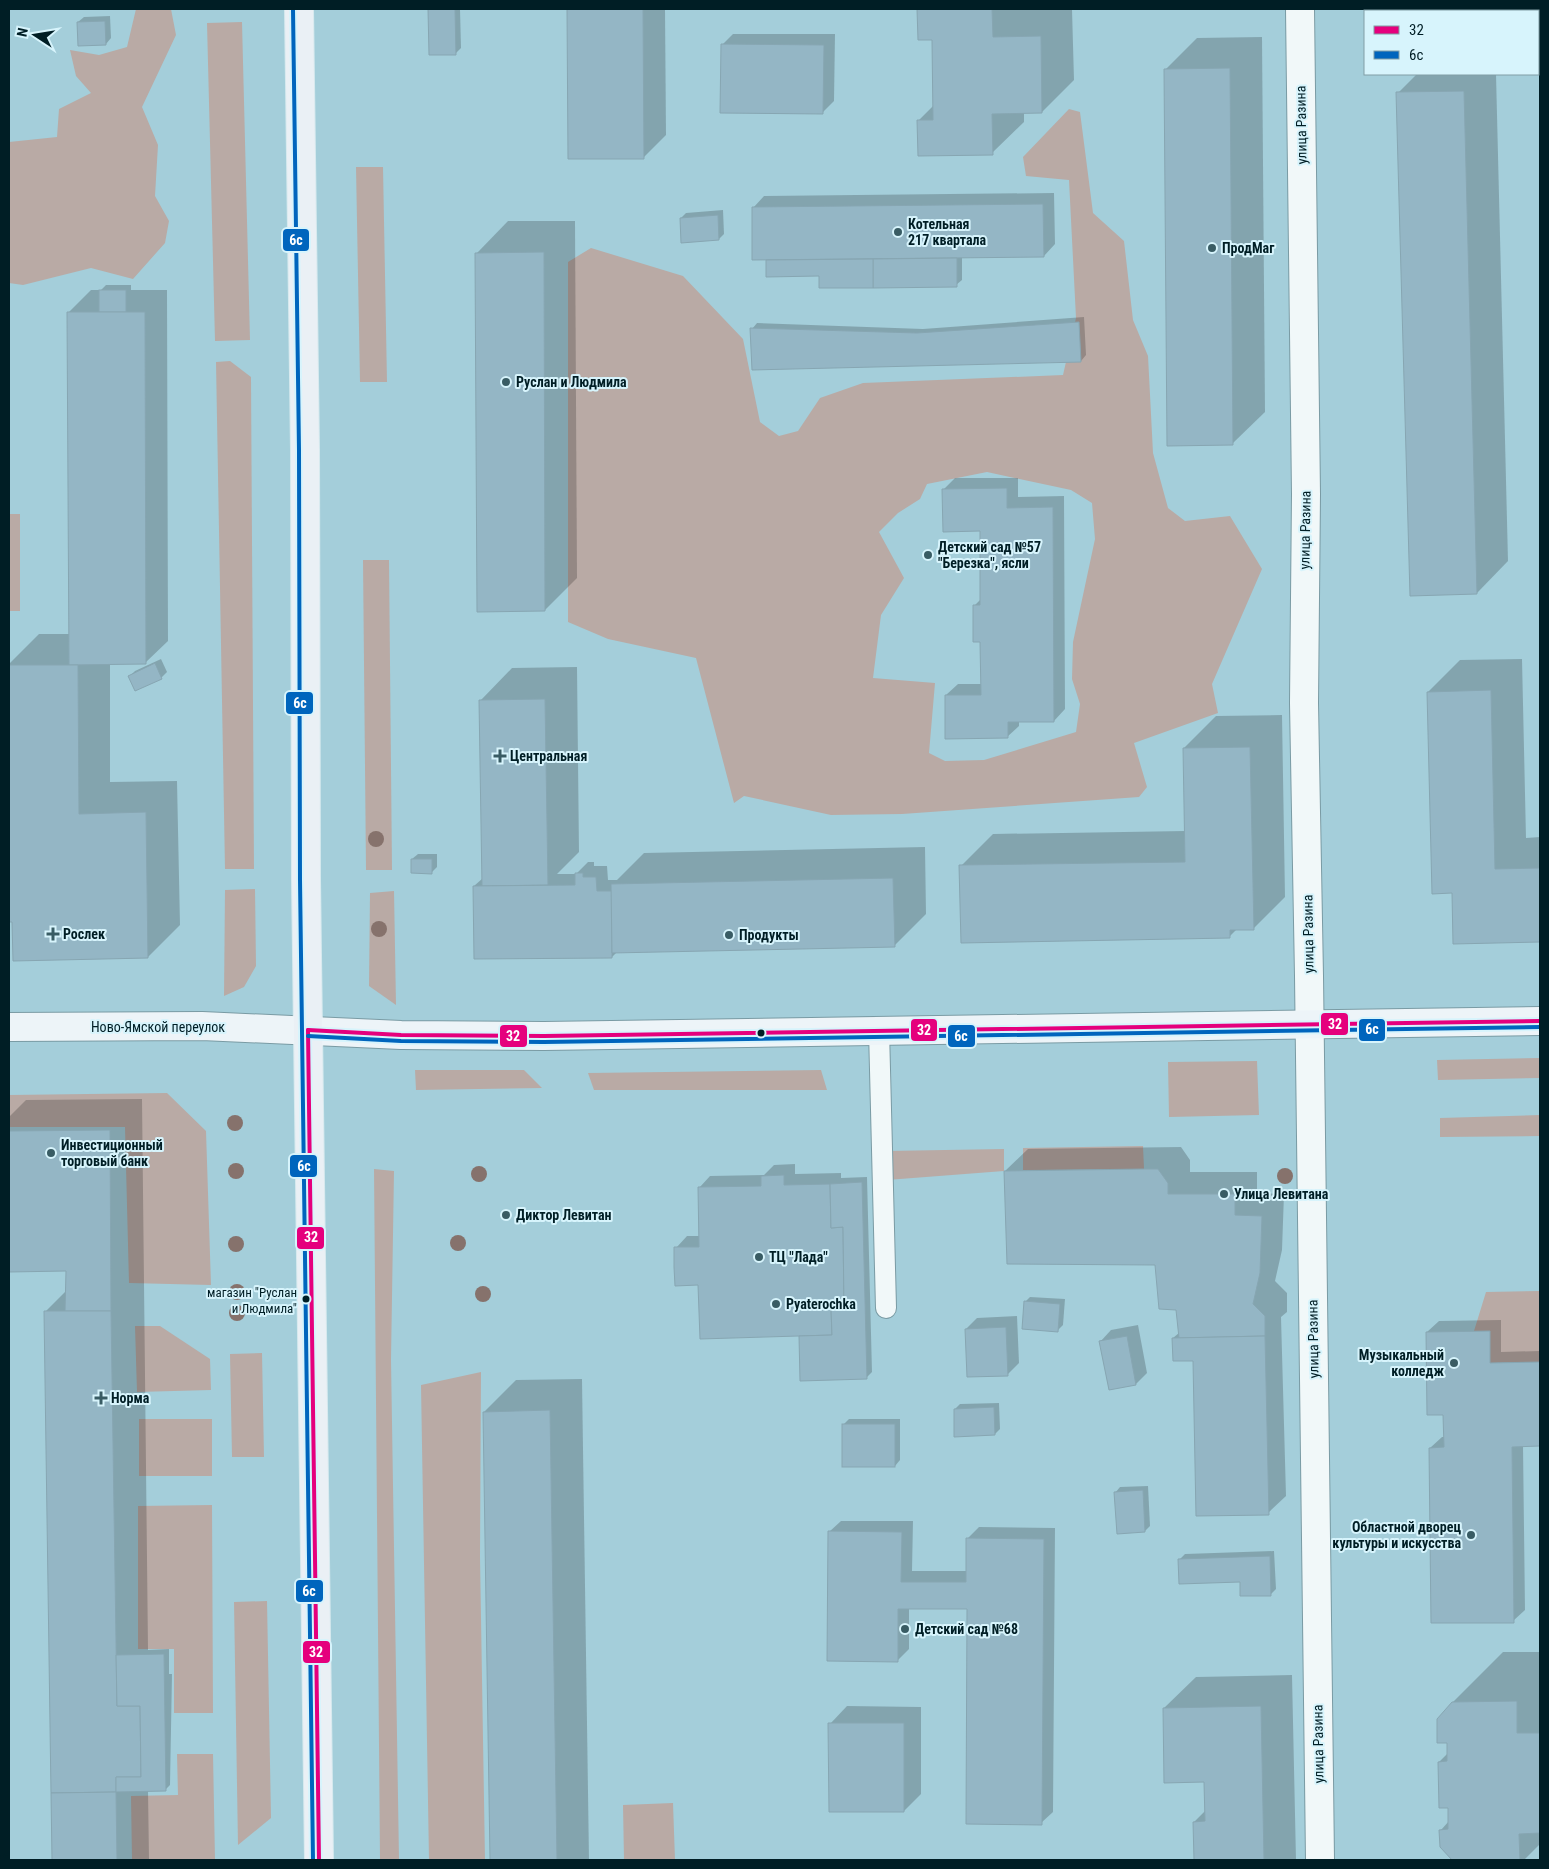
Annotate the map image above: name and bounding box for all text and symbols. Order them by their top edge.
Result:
north arrow [10,10,60,60]
legend [1364,10,1539,75]
text: 32 [1409,21,1424,39]
text: N [14,26,31,38]
text: 6c [1409,46,1423,64]
street label: улица Разина [1292,86,1310,164]
place label: Котельная 217 квартала [908,216,987,248]
marker: Котельная 217 квартала [892,226,904,238]
line badge: 6c [282,228,310,252]
text: 6c [289,232,303,248]
place label: ПродМаг [1222,240,1275,256]
marker: ПродМаг [1206,242,1218,254]
place label: Руслан и Людмила [516,374,627,390]
marker: Руслан и Людмила [500,376,512,388]
street label: улица Разина [1296,491,1314,569]
place label: Детский сад №57 "Березка", ясли [938,539,1041,571]
marker: Детский сад №57 "Березка", ясли [922,549,934,561]
line badge: 6c [285,691,314,715]
text: 6c [293,695,307,711]
place label: Центральная [510,748,587,764]
marker: Центральная [494,750,506,762]
street label: улица Разина [1299,895,1317,973]
place label: Рослек [63,926,105,942]
place label: Продукты [739,927,799,943]
marker: Рослек [47,928,59,940]
marker: Продукты [723,929,735,941]
line badge: 32 [1320,1012,1349,1036]
text: 32 [1328,1016,1342,1032]
line badge: 32 [910,1018,938,1042]
line badge: 6c [1358,1018,1386,1042]
street label: Ново-Ямской переулок [91,1019,225,1035]
text: 6c [1365,1021,1379,1037]
text: 32 [917,1022,931,1038]
line badge: 32 [499,1024,528,1048]
line badge: 6c [947,1024,976,1048]
text: 32 [506,1028,520,1044]
unlabelled marker [756,1028,766,1038]
text: 6c [954,1028,968,1044]
place label: Инвестиционный торговый банк [61,1137,163,1169]
marker: Инвестиционный торговый банк [45,1147,57,1159]
line badge: 6c [289,1154,318,1178]
text: 6c [297,1158,311,1174]
place label: Улица Левитана [1234,1186,1329,1202]
marker: Улица Левитана [1218,1188,1230,1200]
place label: Диктор Левитан [516,1207,612,1223]
marker: Диктор Левитан [500,1209,512,1221]
line badge: 32 [296,1226,325,1250]
text: 32 [304,1229,318,1245]
place label: ТЦ "Лада" [769,1249,828,1265]
marker: ТЦ "Лада" [753,1251,765,1263]
place label: магазин "Руслан и Людмила" [207,1285,297,1316]
marker: магазин "Руслан и Людмила" [301,1294,311,1304]
place label: Pyaterochka [786,1296,856,1312]
marker: Pyaterochka [770,1298,782,1310]
street label: улица Разина [1304,1300,1322,1378]
place label: Музыкальный колледж [1359,1347,1444,1379]
marker: Музыкальный колледж [1448,1357,1460,1369]
place label: Норма [111,1390,150,1406]
marker: Норма [95,1392,107,1404]
place label: Областной дворец культуры и искусства [1332,1519,1461,1551]
marker: Областной дворец культуры и искусства [1465,1529,1477,1541]
line badge: 6c [295,1579,324,1603]
text: 6c [302,1583,316,1599]
place label: Детский сад №68 [915,1621,1018,1637]
marker: Детский сад №68 [899,1623,911,1635]
line badge: 32 [302,1640,331,1664]
text: 32 [309,1644,323,1660]
street label: улица Разина [1309,1705,1327,1783]

